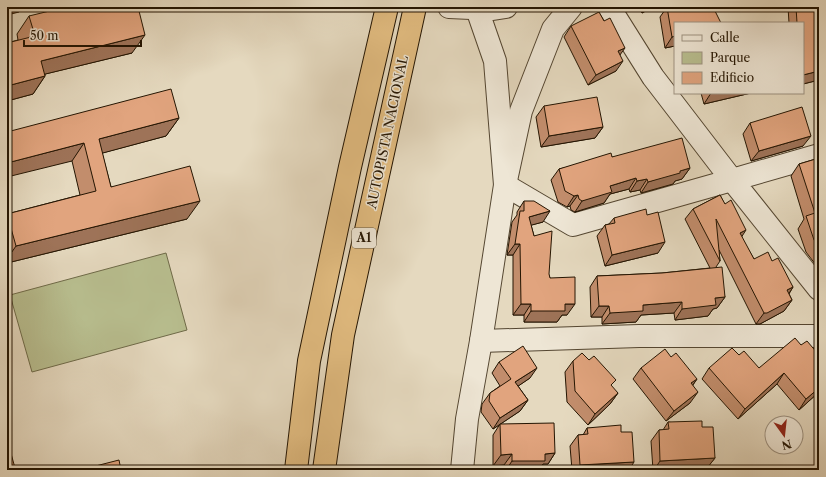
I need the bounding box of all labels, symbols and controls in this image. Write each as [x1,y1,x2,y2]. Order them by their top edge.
scale bar [24,22,141,48]
legend [674,22,804,94]
text: 50 m [30,28,59,43]
text: Calle [710,30,740,45]
text: Parque [710,50,751,65]
street label: AUTOPISTA NACIONAL [363,53,411,211]
text: Edificio [710,70,754,85]
road number: A1 [352,228,376,248]
north arrow [764,415,804,455]
text: N [780,437,793,453]

